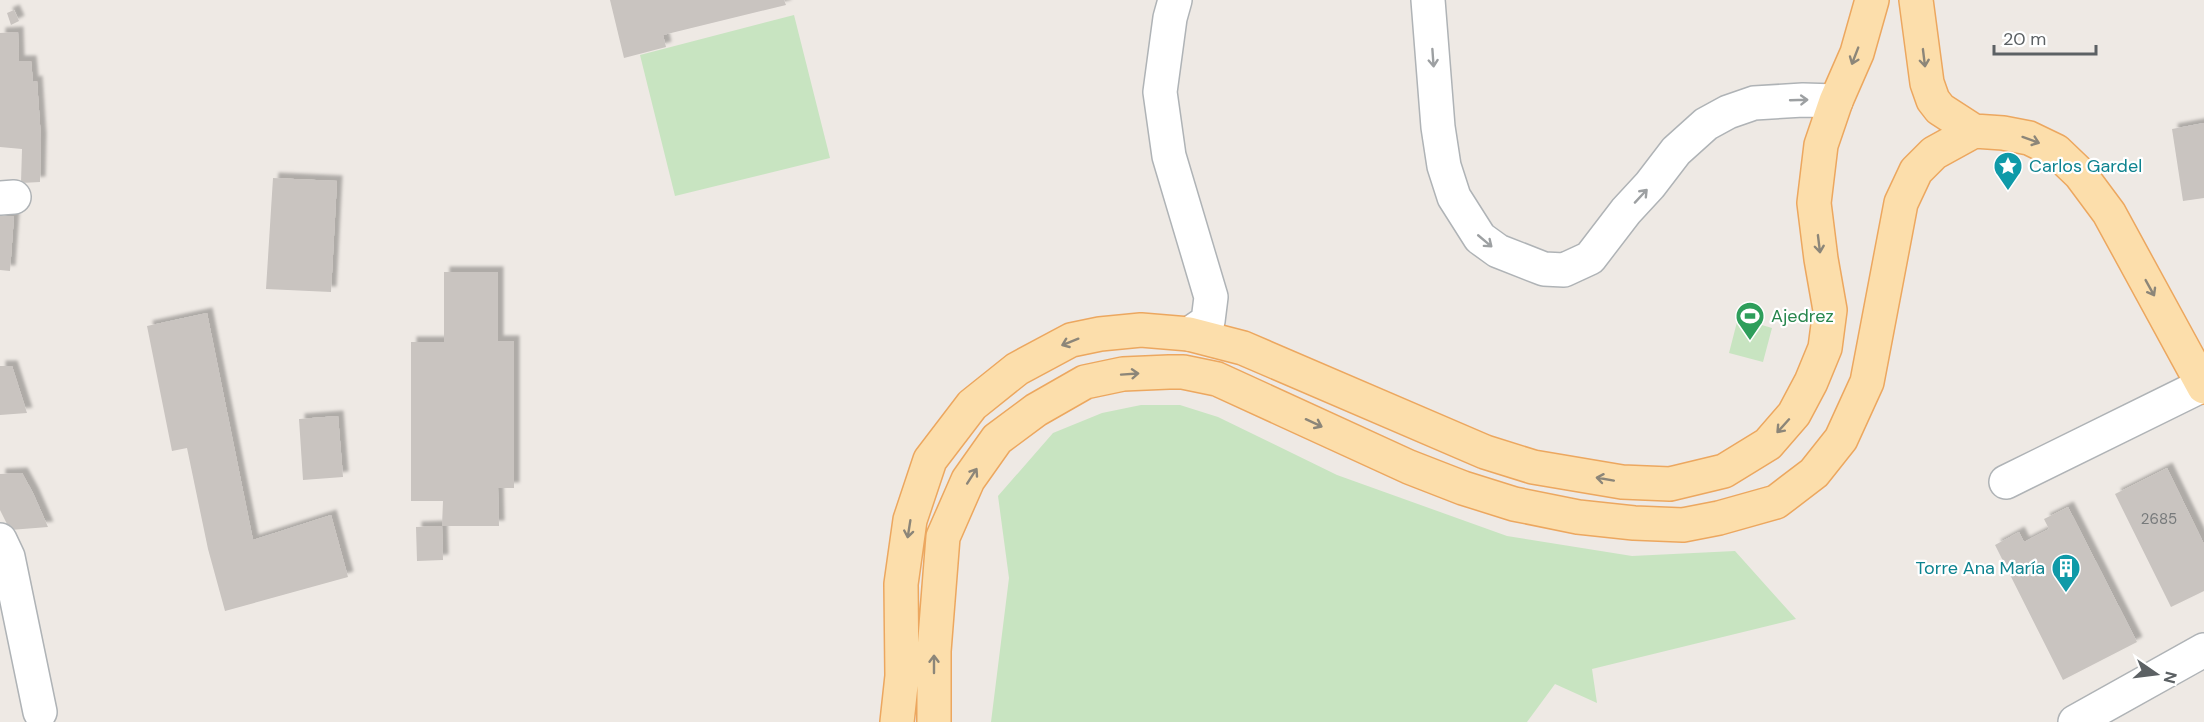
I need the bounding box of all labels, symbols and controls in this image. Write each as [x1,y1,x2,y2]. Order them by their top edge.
scale bar [1994,18,2096,56]
text: 20 m [2003,27,2046,51]
one-way arrow [1849,46,1860,65]
one-way arrow [1919,47,1930,67]
one-way arrow [1428,48,1439,68]
one-way arrow [1788,95,1808,106]
one-way arrow [2021,136,2040,147]
place icon: Carlos Gardel [1992,150,2024,192]
place label: Carlos Gardel [2029,154,2142,178]
one-way arrow [1634,188,1648,203]
one-way arrow [1814,233,1825,253]
one-way arrow [1477,234,1493,247]
one-way arrow [2144,279,2156,296]
sports icon: Ajedrez [1734,300,1766,342]
place label: Ajedrez [1771,304,1834,328]
one-way arrow [1061,337,1079,348]
one-way arrow [1119,368,1139,379]
one-way arrow [1305,418,1323,430]
one-way arrow [1776,418,1790,433]
one-way arrow [966,468,978,484]
one-way arrow [1596,473,1616,484]
house number: 2685 [2141,509,2177,529]
one-way arrow [903,518,914,538]
building icon: Torre Ana María [2050,552,2082,594]
place label: Torre Ana María [1916,556,2045,580]
north arrow [2126,644,2186,704]
one-way arrow [928,654,940,674]
text: N [2158,669,2182,686]

